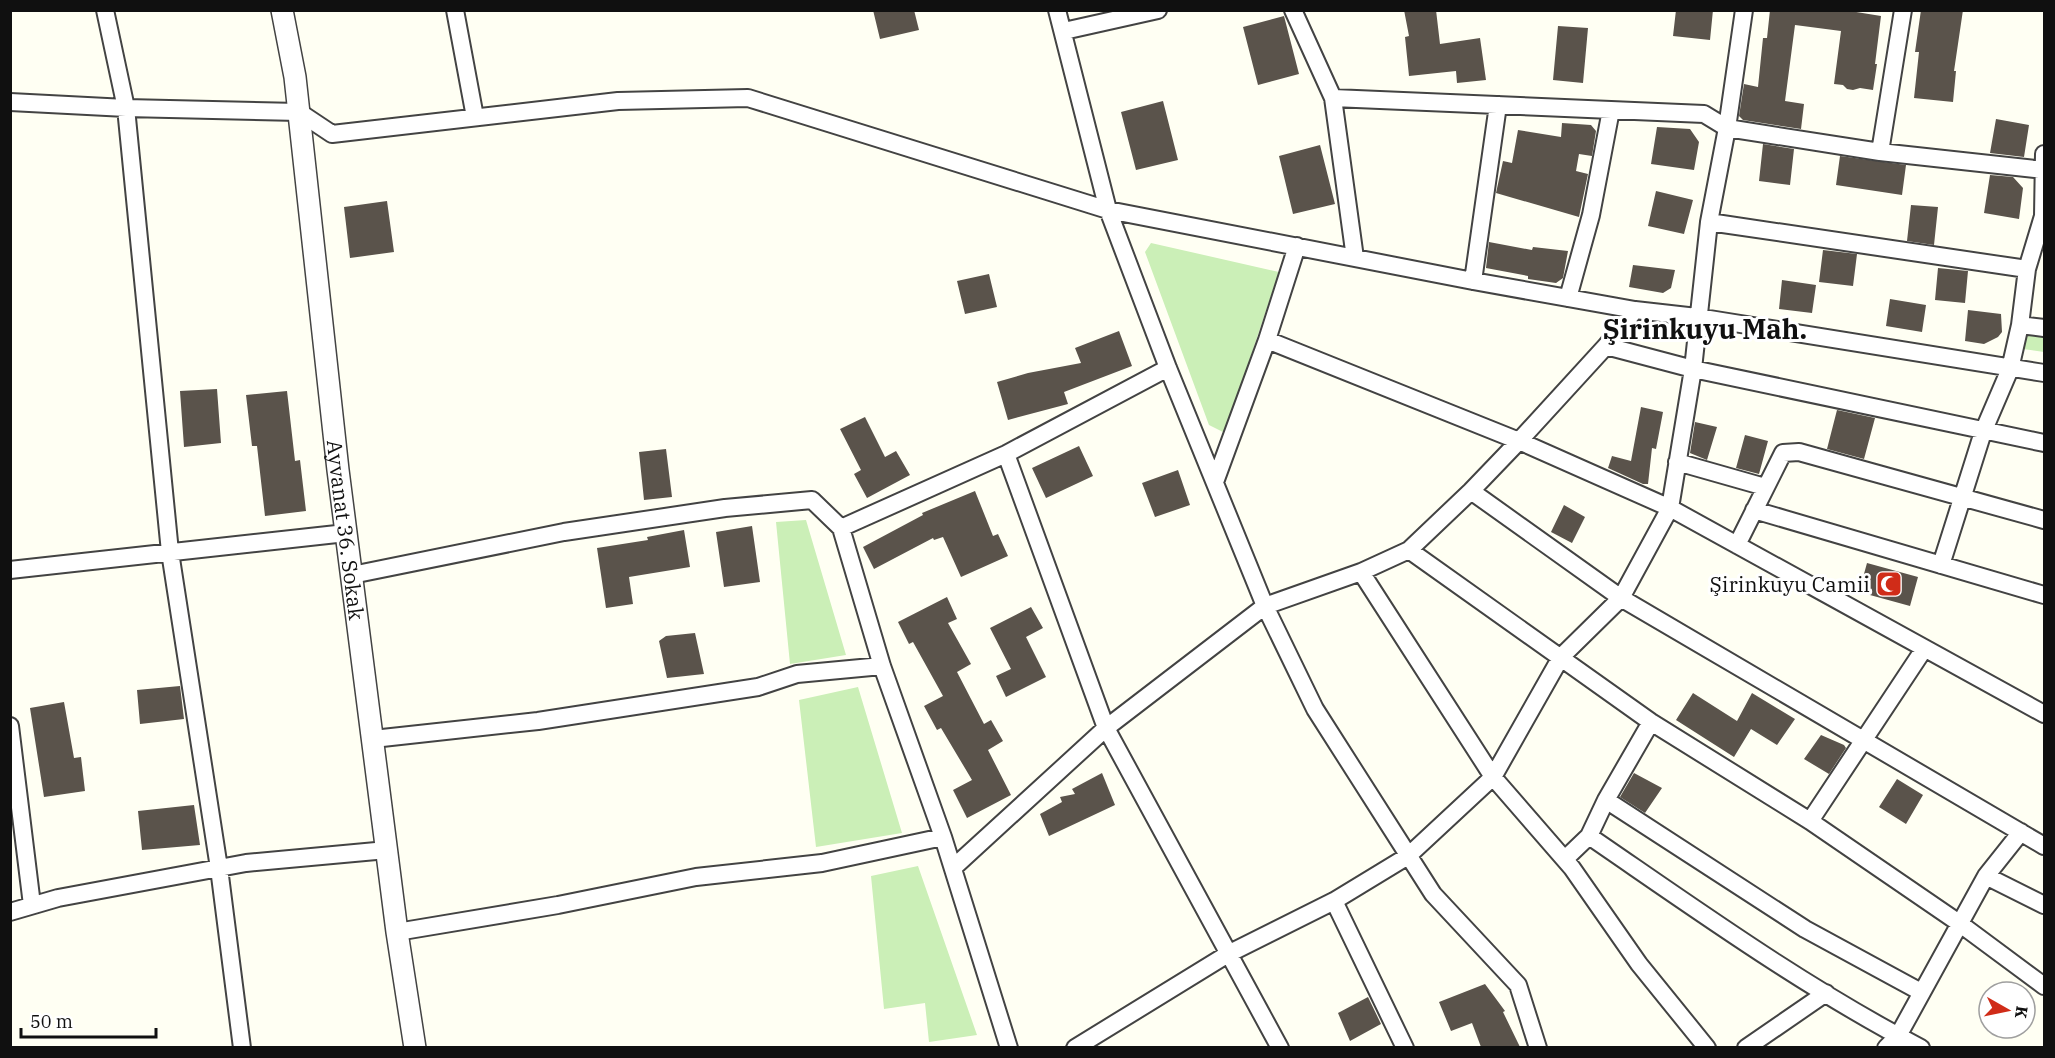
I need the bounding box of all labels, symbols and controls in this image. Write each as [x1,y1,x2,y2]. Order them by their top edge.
district label: Şirinkuyu Mah. [1603,311,1807,346]
street label: Ayvanat 36. Sokak [321,438,371,622]
mosque icon: Şirinkuyu Camii [1874,569,1904,599]
place label: Şirinkuyu Camii [1709,570,1870,598]
north arrow [1977,980,2037,1040]
scale bar [21,1001,156,1039]
text: K [2011,1005,2033,1021]
text: 50 m [30,1010,73,1033]

